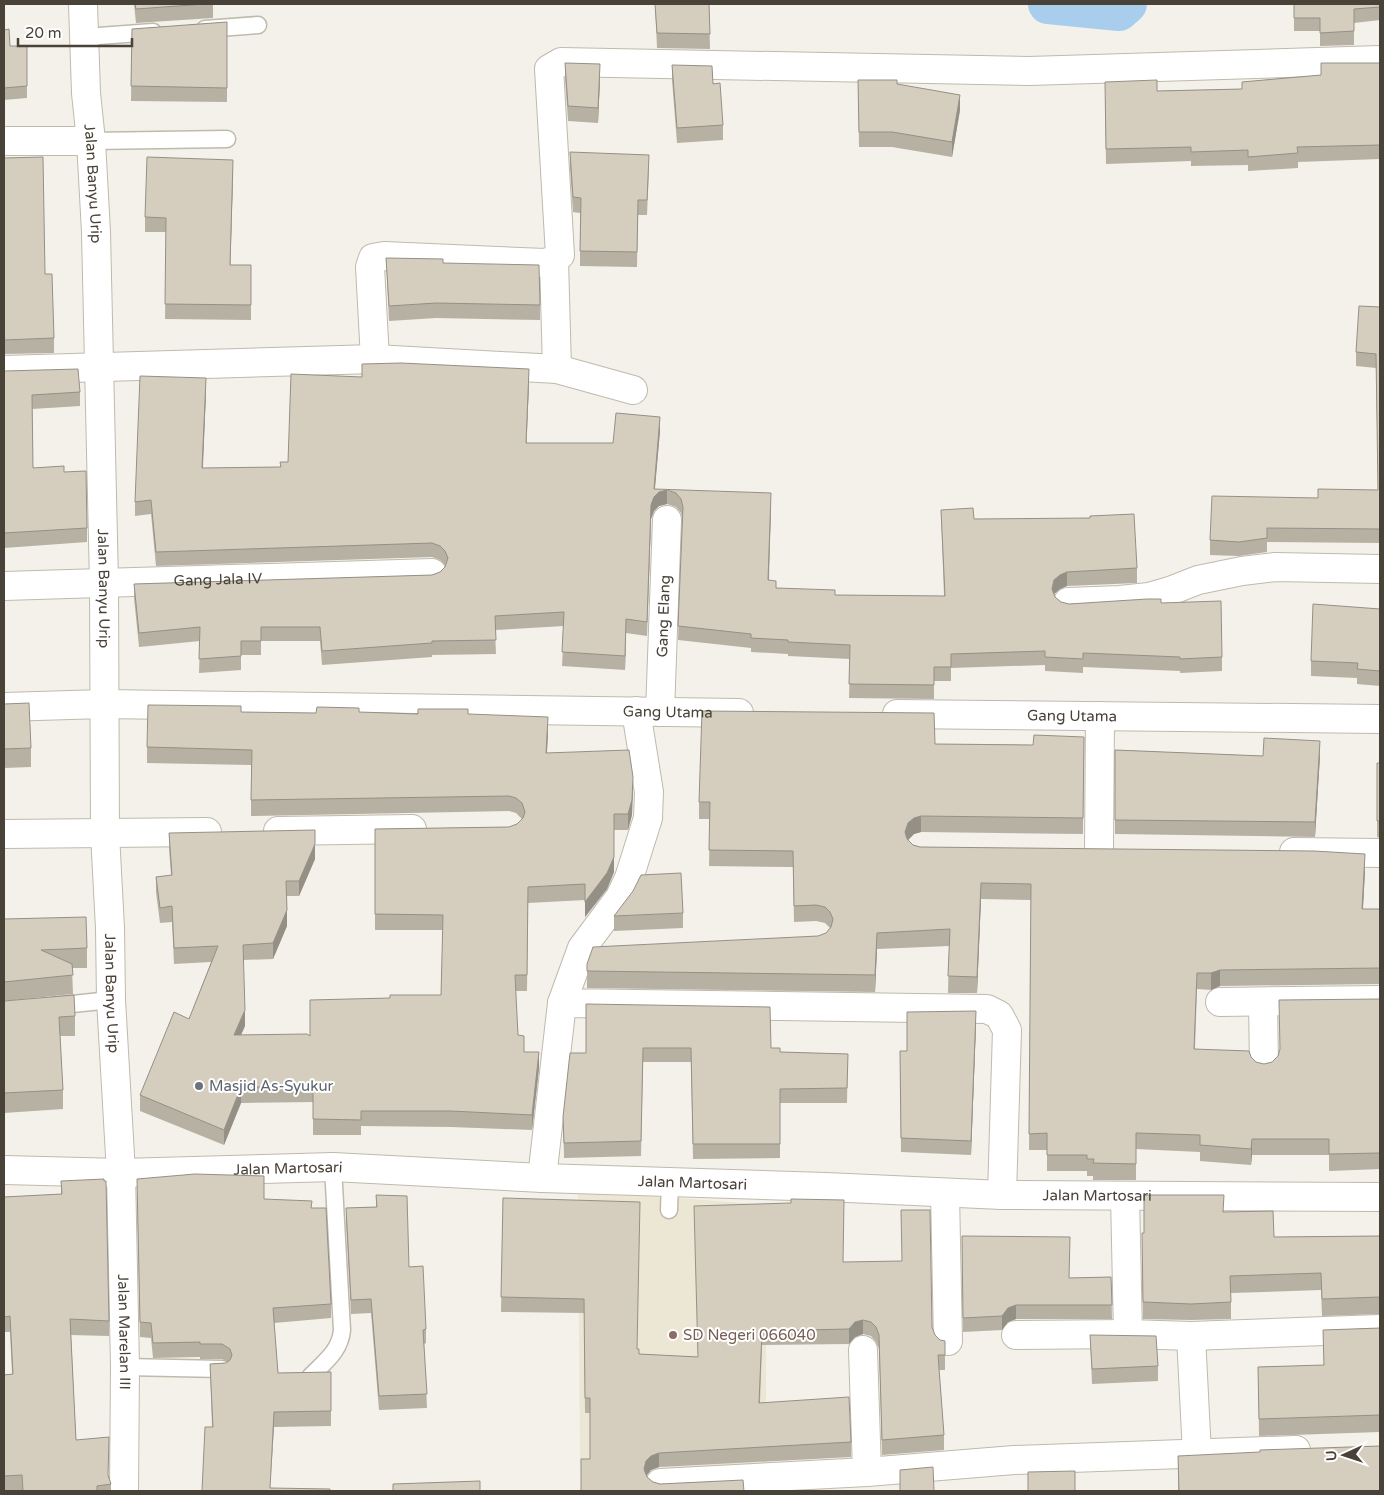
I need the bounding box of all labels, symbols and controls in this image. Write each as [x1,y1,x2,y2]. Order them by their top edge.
scale bar [18,15,131,47]
text: 20 m [25,24,62,42]
street label: Jalan Banyu Urip [80,123,105,244]
street label: Jalan Banyu Urip [94,528,113,648]
street label: Gang Jala IV [173,569,263,590]
street label: Gang Elang [653,574,674,658]
street label: Gang Utama [623,702,713,722]
street label: Gang Utama [1027,706,1117,725]
street label: Jalan Banyu Urip [101,933,123,1054]
place label: Masjid As-Syukur [209,1077,334,1095]
marker: Masjid As-Syukur [193,1080,205,1092]
street label: Jalan Martosari [233,1158,343,1179]
street label: Jalan Martosari [638,1172,747,1193]
street label: Jalan Martosari [1043,1186,1152,1205]
street label: Jalan Marelan III [114,1274,134,1390]
place label: SD Negeri 066040 [683,1326,816,1344]
marker: SD Negeri 066040 [667,1329,679,1341]
north arrow [1319,1430,1369,1480]
text: U [1323,1450,1340,1461]

